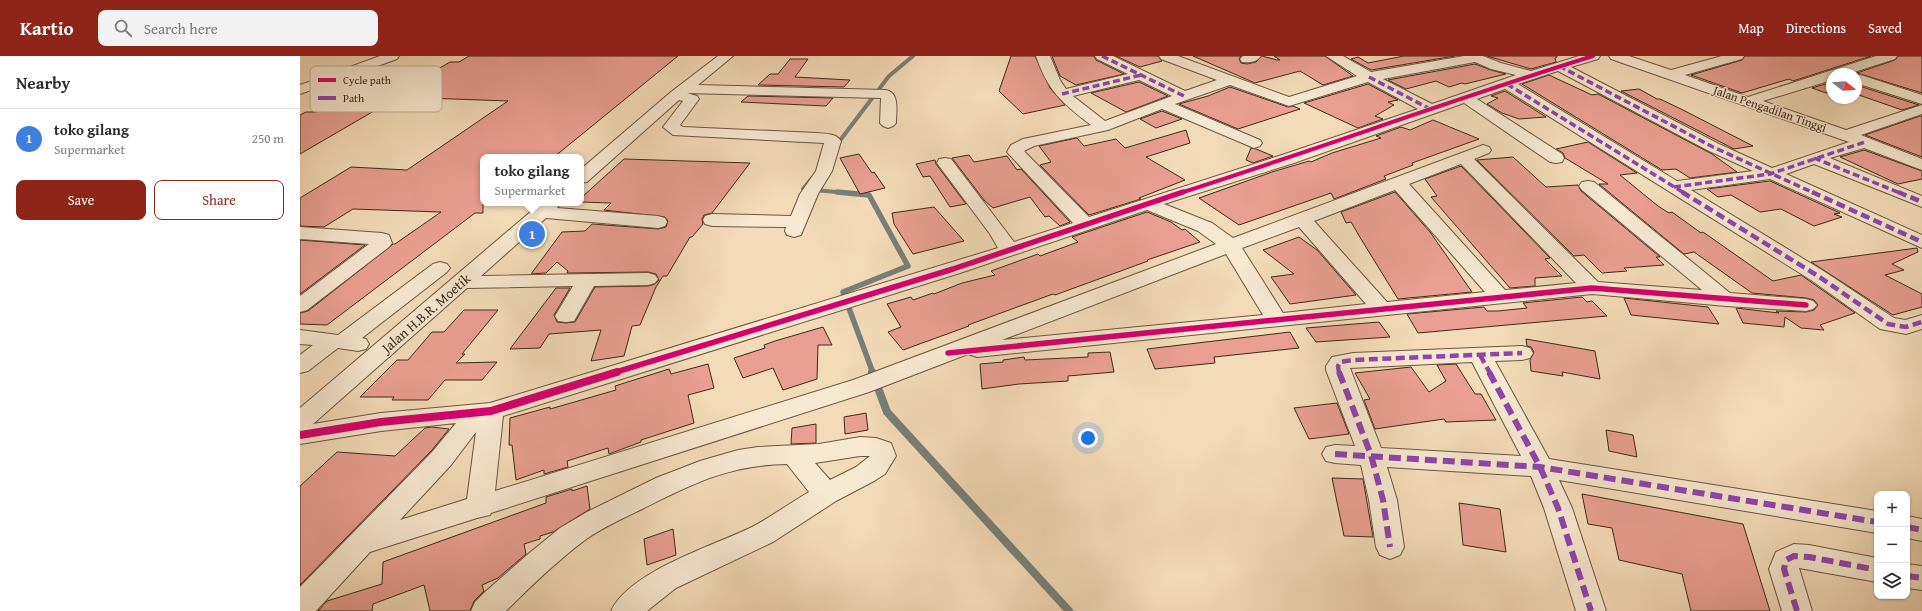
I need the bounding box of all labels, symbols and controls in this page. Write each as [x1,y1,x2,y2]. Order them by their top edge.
search box [98,10,378,46]
text: Kartio [20,14,74,42]
icon: search [112,17,134,39]
text: Search here [144,18,218,39]
text: Map [1738,18,1764,38]
text: Directions [1786,18,1846,38]
text: Saved [1868,18,1902,38]
legend [310,66,442,112]
north arrow [1826,68,1862,104]
text: Nearby [16,70,70,95]
text: Cycle path [343,72,392,88]
street label: Jalan Pengadilan Tinggi [1709,81,1830,136]
text: Path [343,90,365,106]
text: toko gilang [54,119,129,140]
text: 1 [26,129,32,148]
text: 250 m [252,129,284,148]
text: Supermarket [54,140,125,159]
popup [480,154,584,206]
text: toko gilang [495,160,569,181]
button: Save [16,180,146,220]
button: Share [154,180,284,220]
text: Supermarket [495,181,566,200]
pin: 1 [519,219,545,249]
street label: Jalan H.B.R. Moetik [376,268,476,359]
your location [1078,428,1098,448]
map controls [1874,491,1910,599]
button: + [1874,491,1910,527]
button: − [1874,527,1910,563]
button: layers [1874,563,1910,599]

